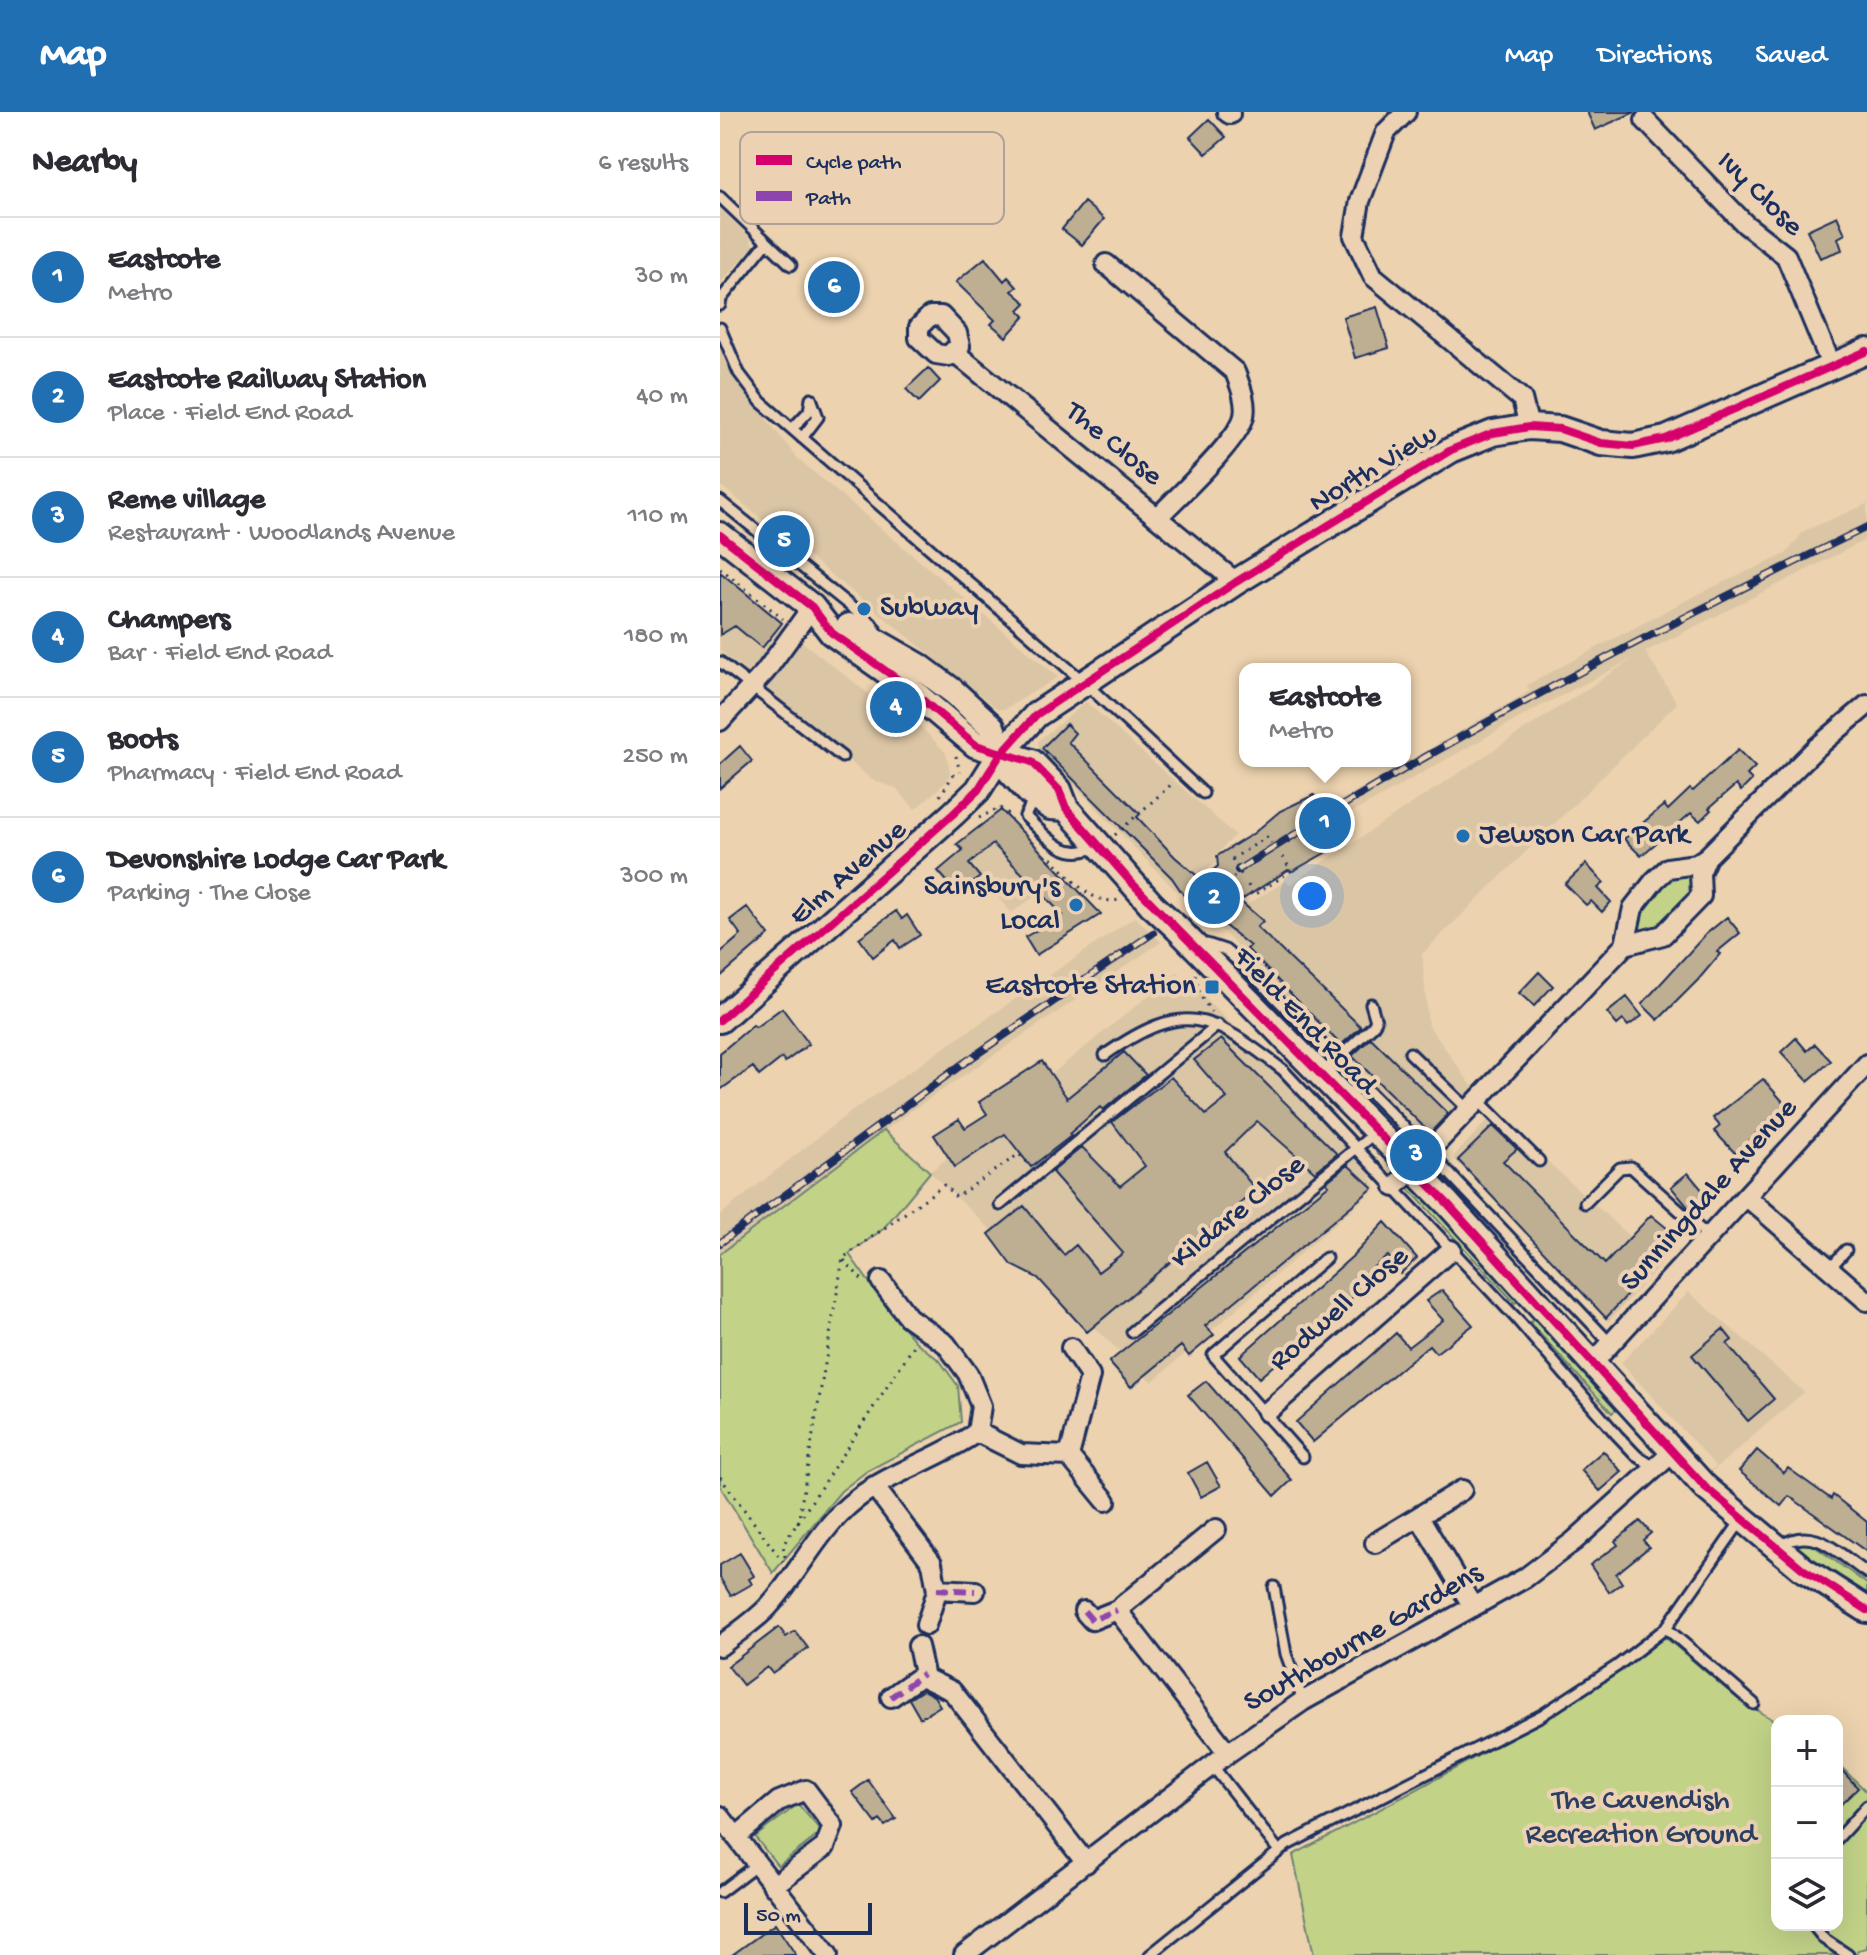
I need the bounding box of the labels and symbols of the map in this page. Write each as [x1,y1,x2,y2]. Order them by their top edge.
legend [740,132,1004,224]
street label: Ivy Close [1708,145,1810,245]
text: Cycle path [806,151,902,177]
text: Path [805,187,851,213]
pin: 6 [808,257,860,317]
street label: The Close [1056,394,1169,495]
street label: North View [1304,418,1444,522]
pin: 5 [758,511,810,571]
place label: Subway [880,592,979,627]
marker: Subway [855,600,873,618]
pin: 4 [870,677,922,737]
pin: 1 [1299,793,1351,853]
street label: Elm Avenue [783,813,915,934]
place label: Jewson Car Park [1479,819,1692,854]
marker: Jewson Car Park [1454,827,1472,845]
pin: 2 [1188,868,1240,928]
place label: Sainsbury's Local [924,871,1061,940]
your location [1292,876,1332,916]
marker: Sainsbury's Local [1067,896,1085,914]
street label: Field End Road [1224,940,1385,1105]
place label: Eastcote Station [985,970,1196,1005]
marker: Eastcote Station [1203,978,1221,996]
street label: Sunningdale Avenue [1614,1092,1806,1300]
pin: 3 [1390,1125,1442,1185]
street label: Kildare Close [1165,1148,1313,1278]
street label: Rodwell Close [1263,1240,1417,1380]
street label: Southbourne Gardens [1239,1556,1490,1722]
park label: The Cavendish Recreation Ground [1526,1785,1759,1854]
scale bar [744,1899,872,1935]

